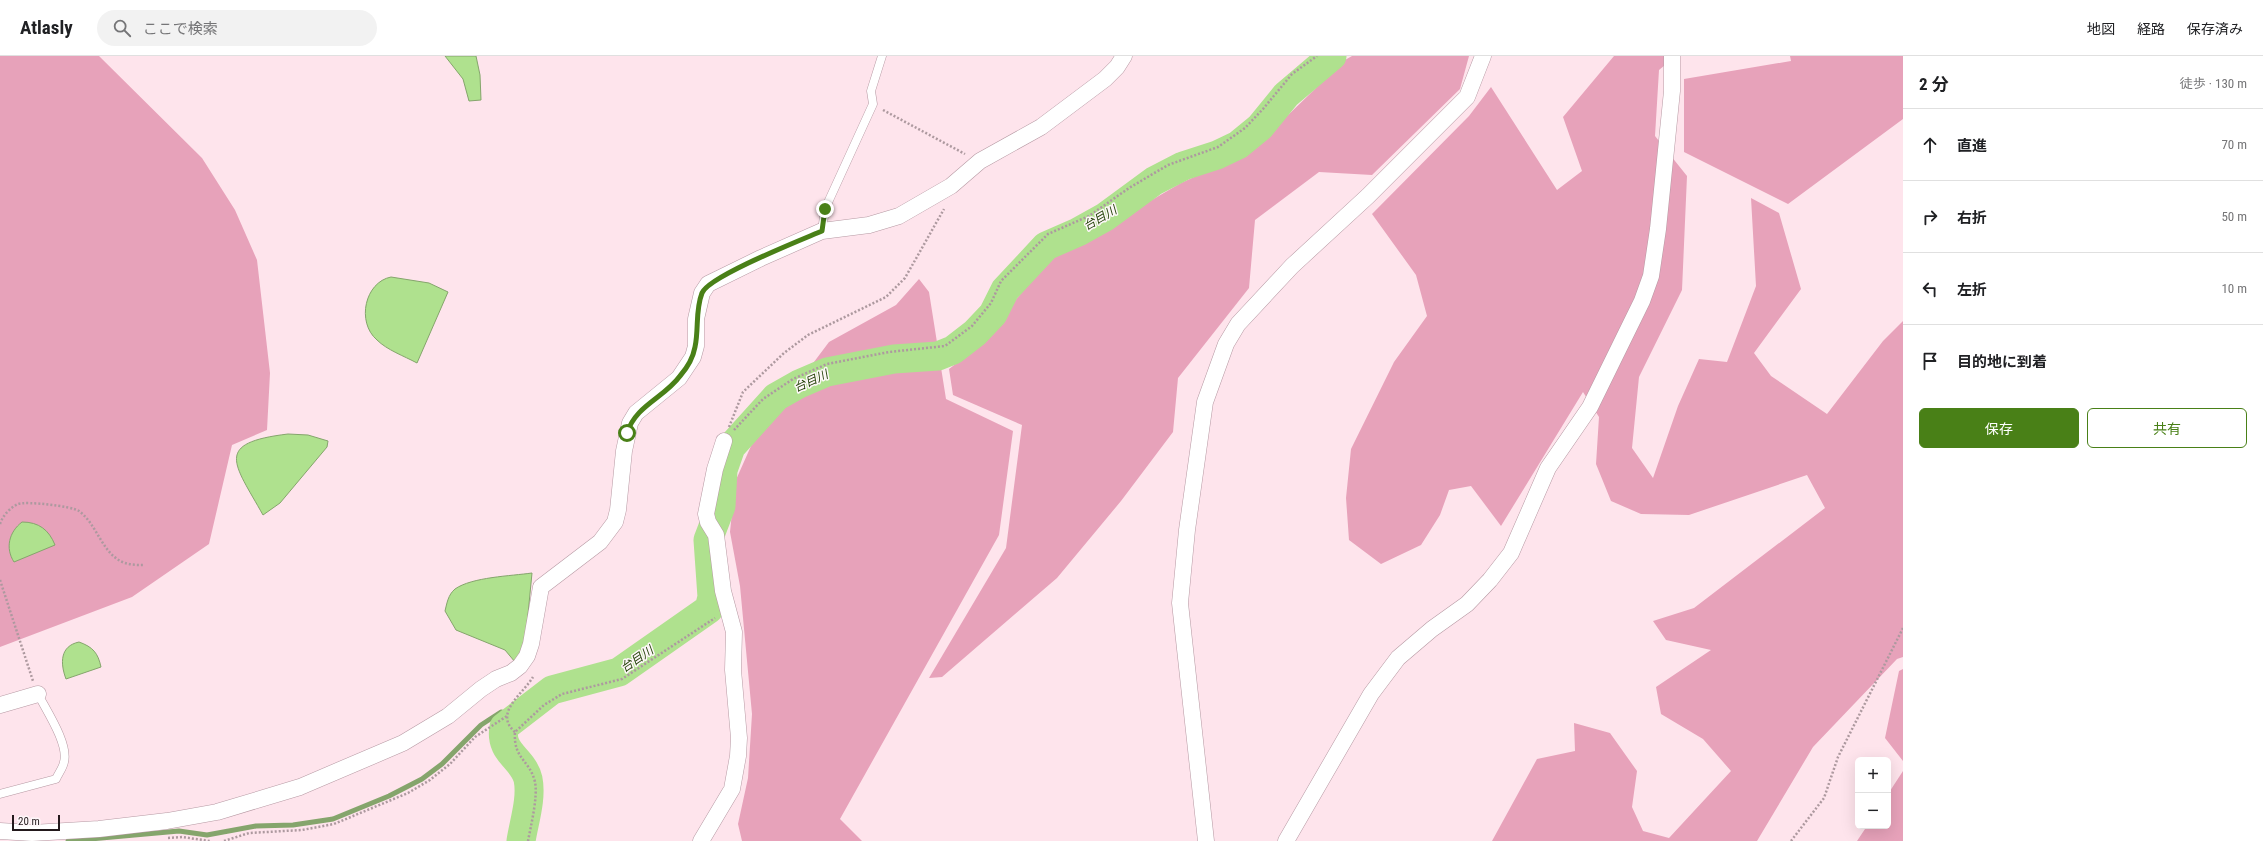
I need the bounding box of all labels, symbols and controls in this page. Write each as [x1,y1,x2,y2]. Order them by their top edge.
search box [97,10,377,46]
text: Atlasly [20,16,73,39]
icon: search [111,17,133,39]
text: ここで検索 [143,20,218,38]
text: 地図 [2087,21,2115,37]
text: 経路 [2137,21,2165,37]
text: 保存済み [2187,21,2243,37]
text: 2 分 [1919,74,1949,94]
text: 徒歩 · 130 m [2180,76,2247,91]
icon: ahead [1919,134,1941,156]
text: 直進 [1957,137,1987,155]
text: 70 m [2221,137,2247,152]
route end [816,200,834,218]
water label: 台目川 [1081,202,1121,233]
icon: right [1919,206,1941,228]
text: 右折 [1957,209,1987,227]
text: 50 m [2221,209,2247,224]
icon: left [1919,278,1941,300]
text: 左折 [1957,281,1987,299]
text: 10 m [2221,281,2247,296]
icon: arrive [1919,350,1941,372]
text: 目的地に到着 [1957,353,2047,371]
water label: 台目川 [792,366,832,395]
button: 保存 [1919,408,2079,448]
button: 共有 [2087,408,2247,448]
route start [618,424,636,442]
water label: 台目川 [618,642,657,675]
map controls [1855,757,1891,829]
button: + [1855,757,1891,793]
button: − [1855,793,1891,829]
scale bar [12,813,60,832]
text: 20 m [18,815,40,828]

